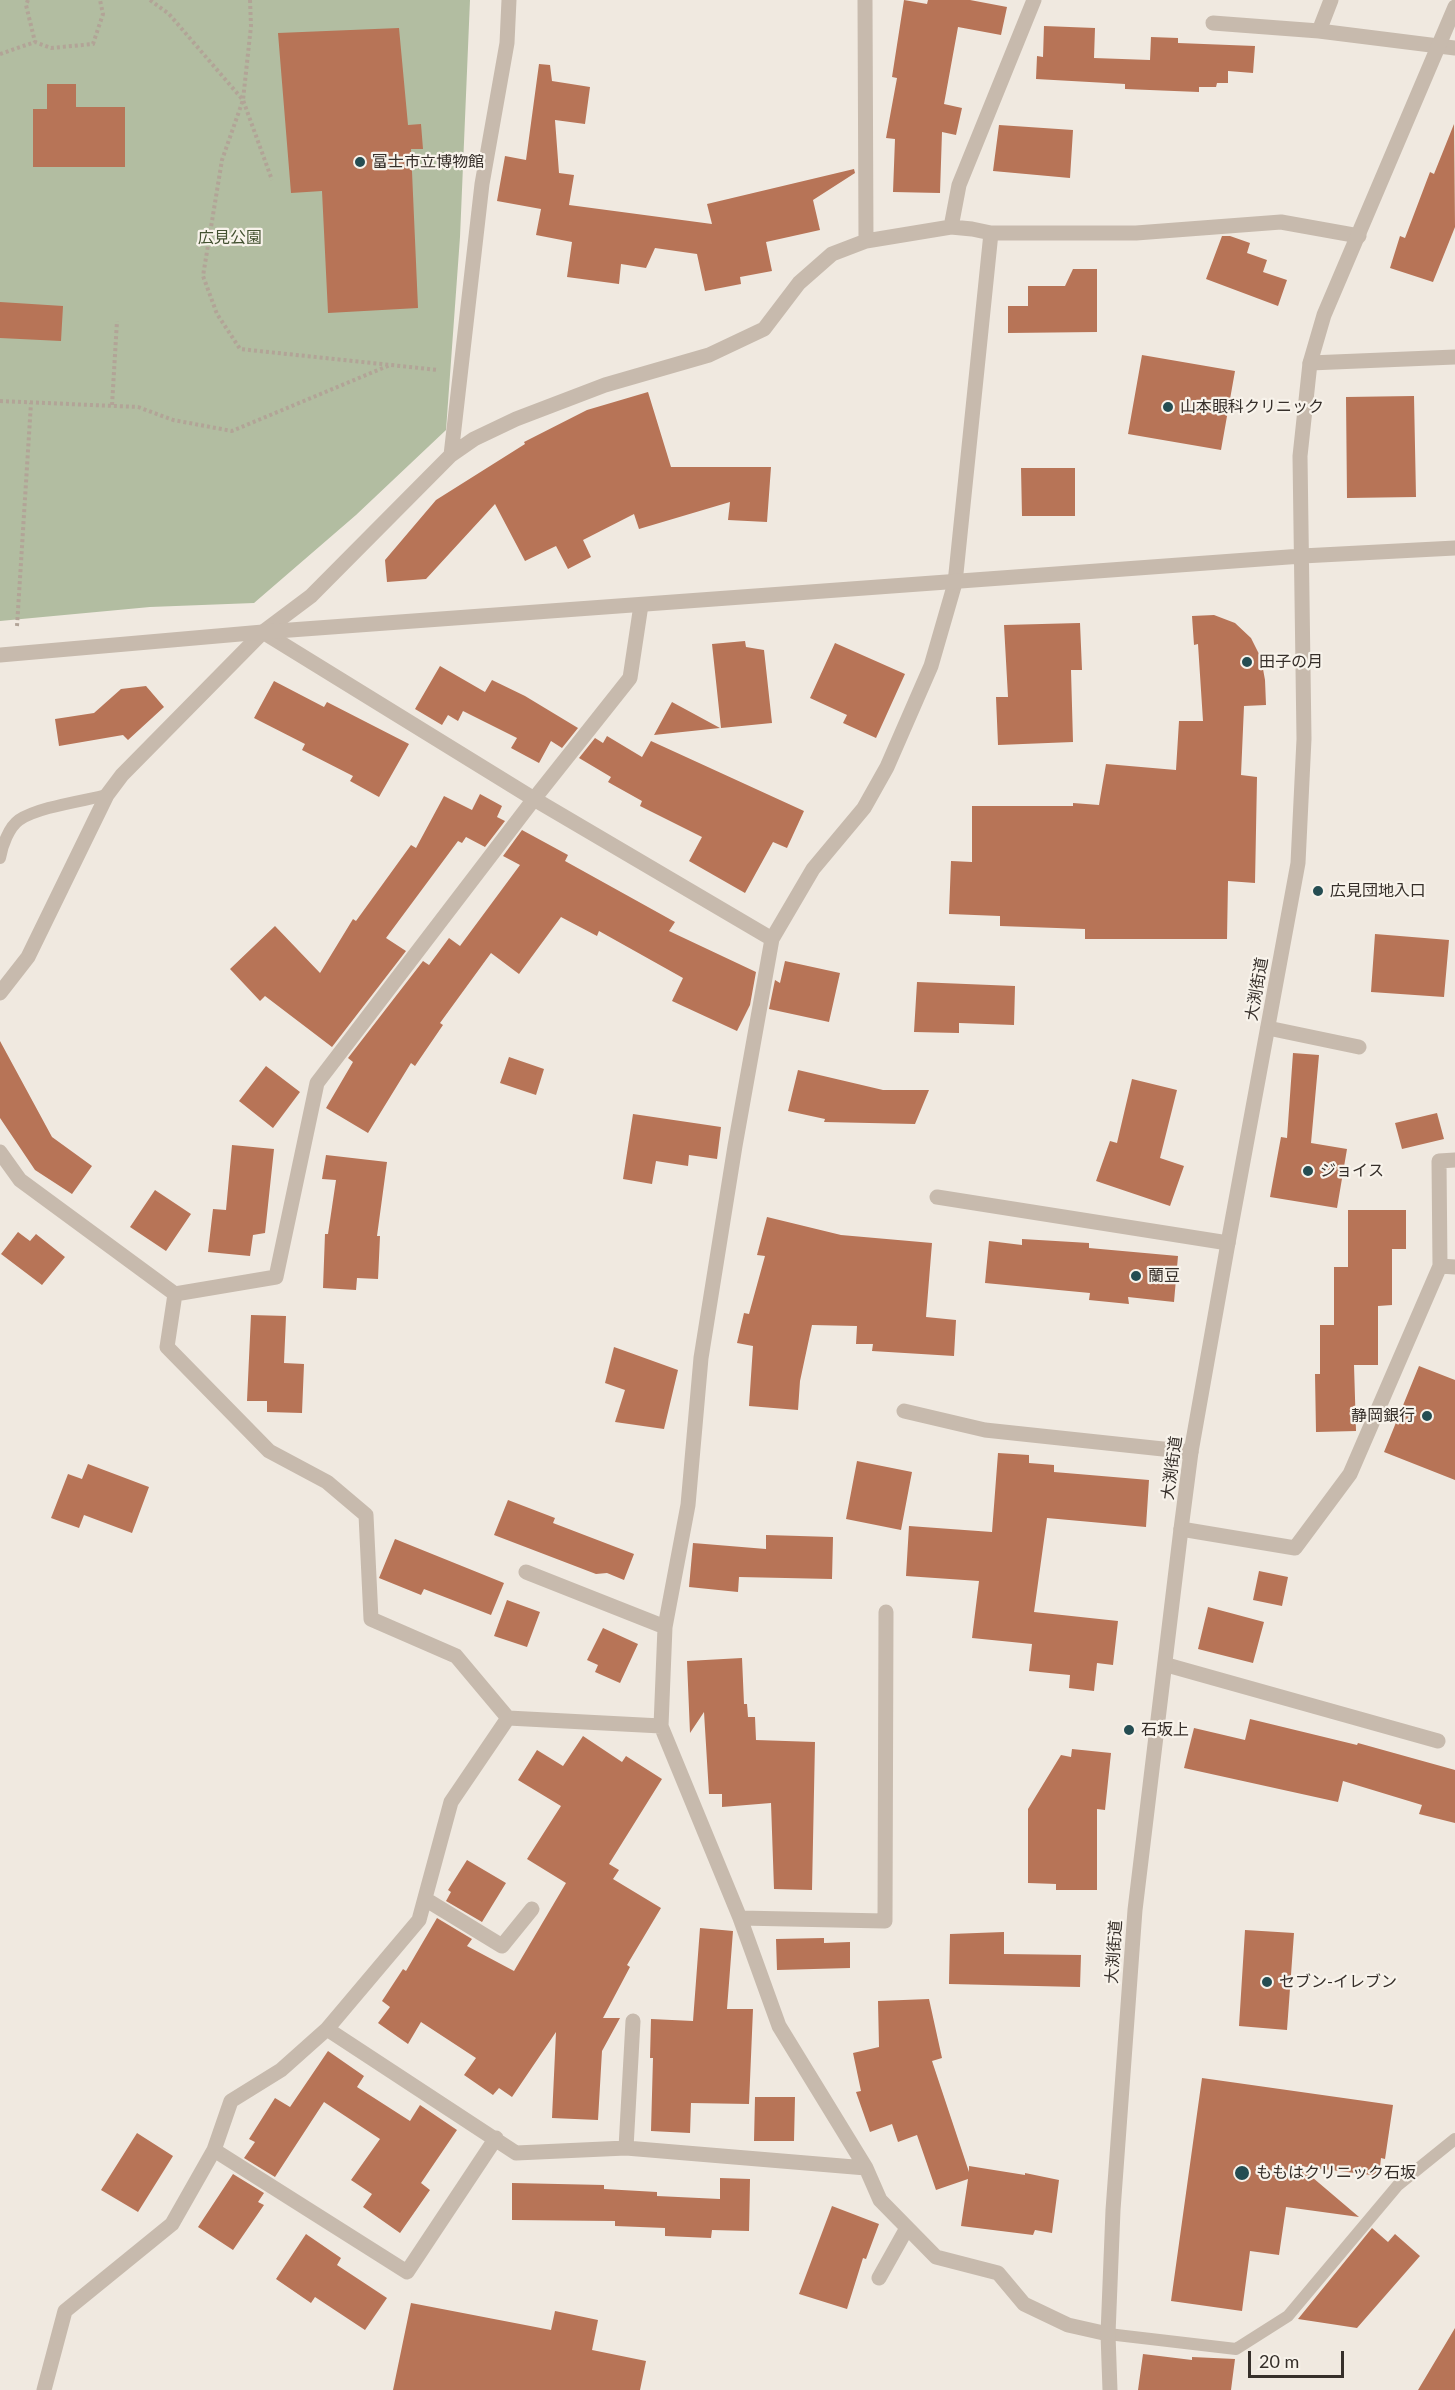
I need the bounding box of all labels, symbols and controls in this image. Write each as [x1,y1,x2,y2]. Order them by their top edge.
place label: 富士市立博物館 [372,152,484,172]
marker: 富士市立博物館 [353,155,367,169]
park label: 広見公園 [198,228,262,248]
place label: 山本眼科クリニック [1180,397,1324,417]
marker: 山本眼科クリニック [1161,400,1175,414]
place label: 田子の月 [1259,652,1323,672]
marker: 田子の月 [1240,655,1254,669]
place label: 広見団地入口 [1330,881,1426,901]
marker: 広見団地入口 [1311,884,1325,898]
street label: 大渕街道 [1242,956,1272,1022]
place label: ジョイス [1320,1161,1384,1181]
marker: ジョイス [1301,1164,1315,1178]
place label: 蘭豆 [1148,1266,1180,1286]
marker: 蘭豆 [1129,1269,1143,1283]
place label: 静岡銀行 [1351,1406,1415,1426]
marker: 静岡銀行 [1420,1409,1434,1423]
street label: 大渕街道 [1158,1435,1186,1501]
place label: 石坂上 [1141,1720,1189,1740]
marker: 石坂上 [1122,1723,1136,1737]
street label: 大渕街道 [1102,1919,1126,1985]
place label: セブン-イレブン [1279,1972,1397,1992]
marker: セブン-イレブン [1260,1975,1274,1989]
place label: ももはクリニック石坂 [1256,2163,1416,2183]
marker: ももはクリニック石坂 [1233,2164,1251,2182]
scale bar [1251,2339,1347,2377]
text: 20 m [1259,2350,1299,2372]

